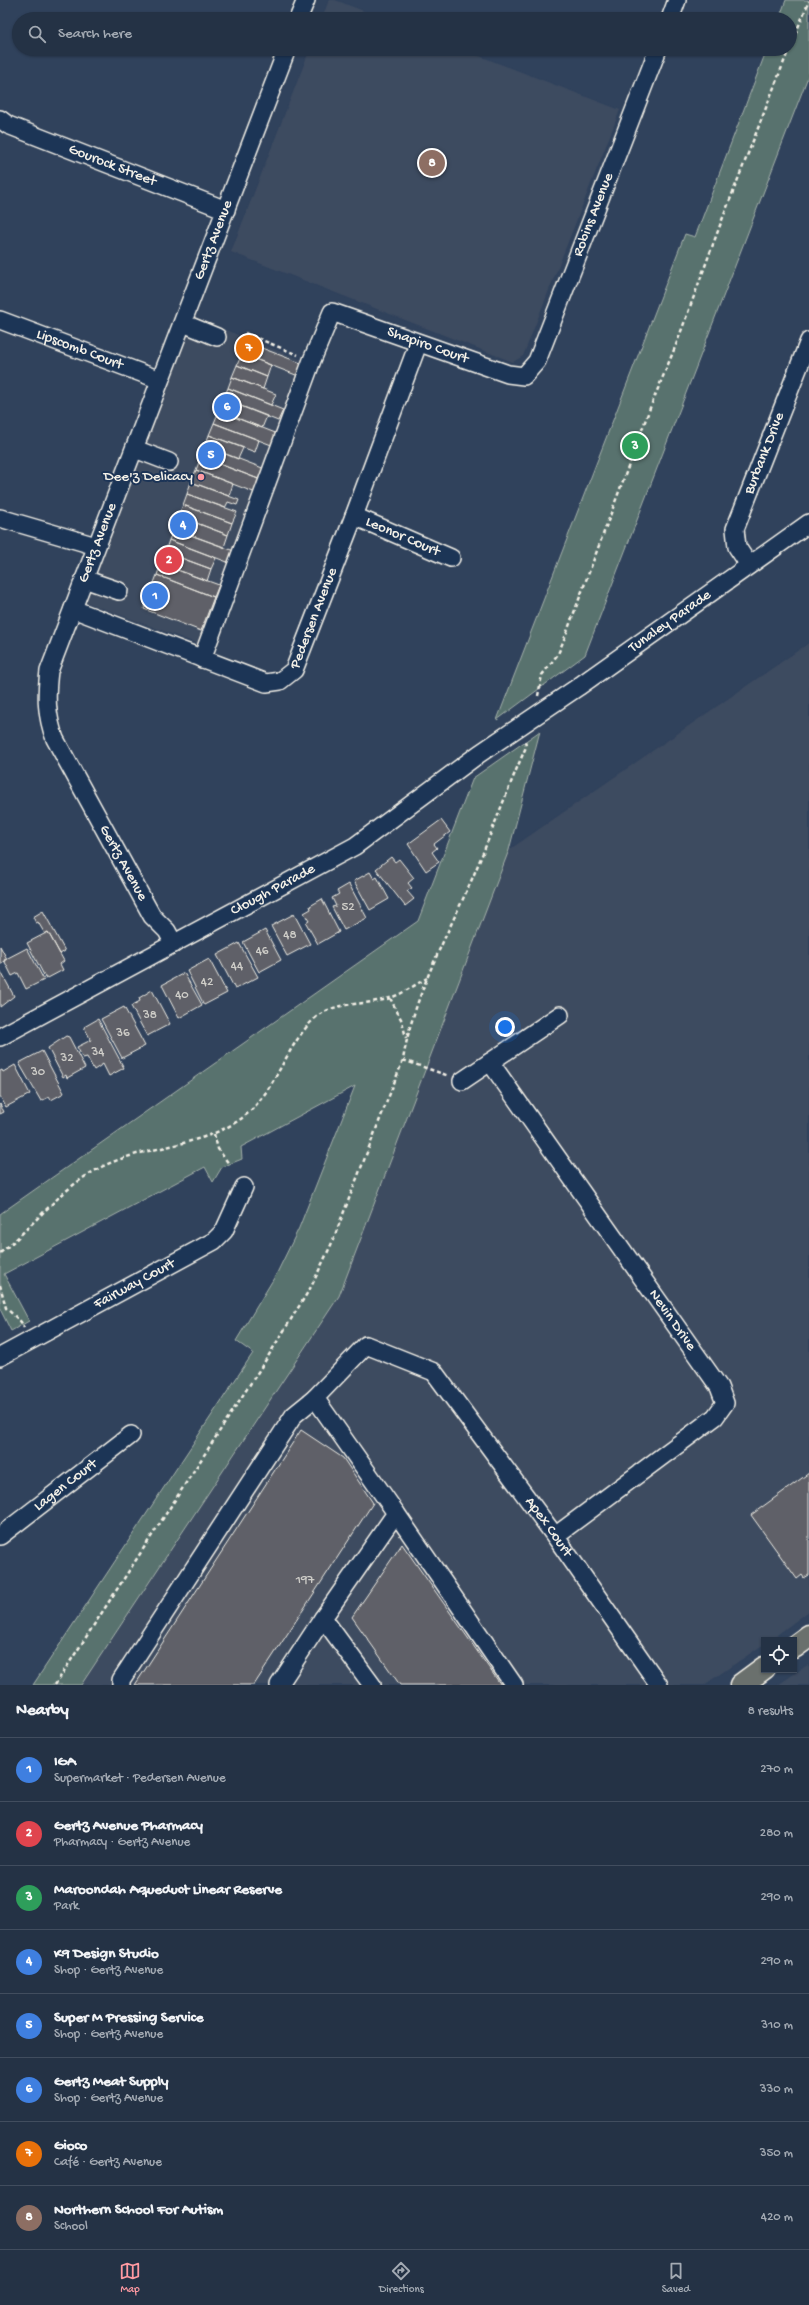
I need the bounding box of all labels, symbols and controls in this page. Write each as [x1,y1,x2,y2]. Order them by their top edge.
search box [12,12,797,56]
icon: search [26,23,48,45]
text: Search here [58,25,132,43]
street label: Gourock Street [66,140,161,192]
pin: 8 [419,148,445,178]
street label: Robins Avenue [569,170,618,259]
street label: Gertz Avenue [190,198,237,283]
street label: Shapiro Court [385,323,473,369]
street label: Lipscomb Court [34,325,127,375]
pin: 7 [236,333,262,363]
pin: 6 [214,392,240,422]
street label: Burbank Drive [740,410,789,498]
pin: 3 [622,431,648,461]
pin: 5 [198,440,224,470]
place label: Dee'z Delicacy [103,468,194,486]
marker: Dee'z Delicacy [196,472,206,482]
street label: Gertz Avenue [75,500,122,585]
pin: 4 [170,510,196,540]
street label: Leonor Court [363,513,444,562]
pin: 2 [156,545,182,575]
street label: Pedersen Avenue [286,565,342,672]
pin: 1 [142,581,168,611]
street label: Tunaley Parade [624,586,715,658]
street label: Gertz Avenue [95,822,151,904]
street label: Clough Parade [228,860,319,920]
house number: 52 [341,900,355,915]
house number: 48 [283,928,297,943]
house number: 46 [256,944,269,959]
house number: 44 [231,959,243,974]
house number: 42 [201,975,214,990]
house number: 40 [175,988,189,1003]
house number: 38 [142,1008,157,1023]
your location [495,1017,515,1037]
house number: 36 [115,1026,130,1041]
house number: 34 [91,1045,104,1060]
house number: 32 [59,1051,74,1066]
house number: 30 [30,1065,46,1080]
street label: Fairway Court [90,1254,180,1314]
street label: Nevin Drive [644,1286,700,1355]
street label: Lagen Court [30,1454,103,1515]
street label: Apex Court [520,1494,577,1562]
house number: 197 [295,1573,315,1588]
map controls [761,1637,797,1673]
button: locate [761,1637,797,1673]
text: Nearby [16,1701,69,1721]
text: 8 results [748,1704,793,1719]
text: IGA [54,1753,76,1771]
text: 1 [26,1762,32,1777]
text: 270 m [760,1762,793,1777]
text: Supermarket · Pedersen Avenue [54,1771,226,1786]
text: Gertz Avenue Pharmacy [54,1817,203,1835]
text: 2 [26,1826,32,1841]
text: 280 m [760,1826,793,1841]
text: Pharmacy · Gertz Avenue [54,1835,190,1850]
text: Maroondah Aqueduct Linear Reserve [54,1881,282,1899]
text: 3 [26,1890,32,1905]
text: 290 m [760,1890,793,1905]
text: Park [54,1899,79,1914]
text: K9 Design Studio [54,1945,159,1963]
text: 4 [26,1954,32,1969]
text: 290 m [760,1954,793,1969]
text: Shop · Gertz Avenue [54,1963,163,1978]
text: Super M Pressing Service [54,2009,204,2027]
text: 5 [26,2018,32,2033]
text: 310 m [761,2018,793,2033]
text: Shop · Gertz Avenue [54,2027,163,2042]
text: Gertz Meat Supply [54,2073,168,2091]
text: 6 [26,2082,32,2097]
text: 330 m [760,2082,793,2097]
text: Shop · Gertz Avenue [54,2091,163,2106]
text: Gioco [54,2137,87,2155]
text: 7 [26,2146,32,2161]
text: 350 m [760,2146,793,2161]
text: Café · Gertz Avenue [54,2155,162,2170]
text: Northern School For Autism [54,2201,223,2219]
text: 8 [25,2210,33,2225]
text: 420 m [761,2210,793,2225]
text: School [54,2219,88,2234]
tab: Map [119,2260,141,2296]
tab: Directions [379,2260,424,2296]
tab: Saved [662,2260,690,2296]

